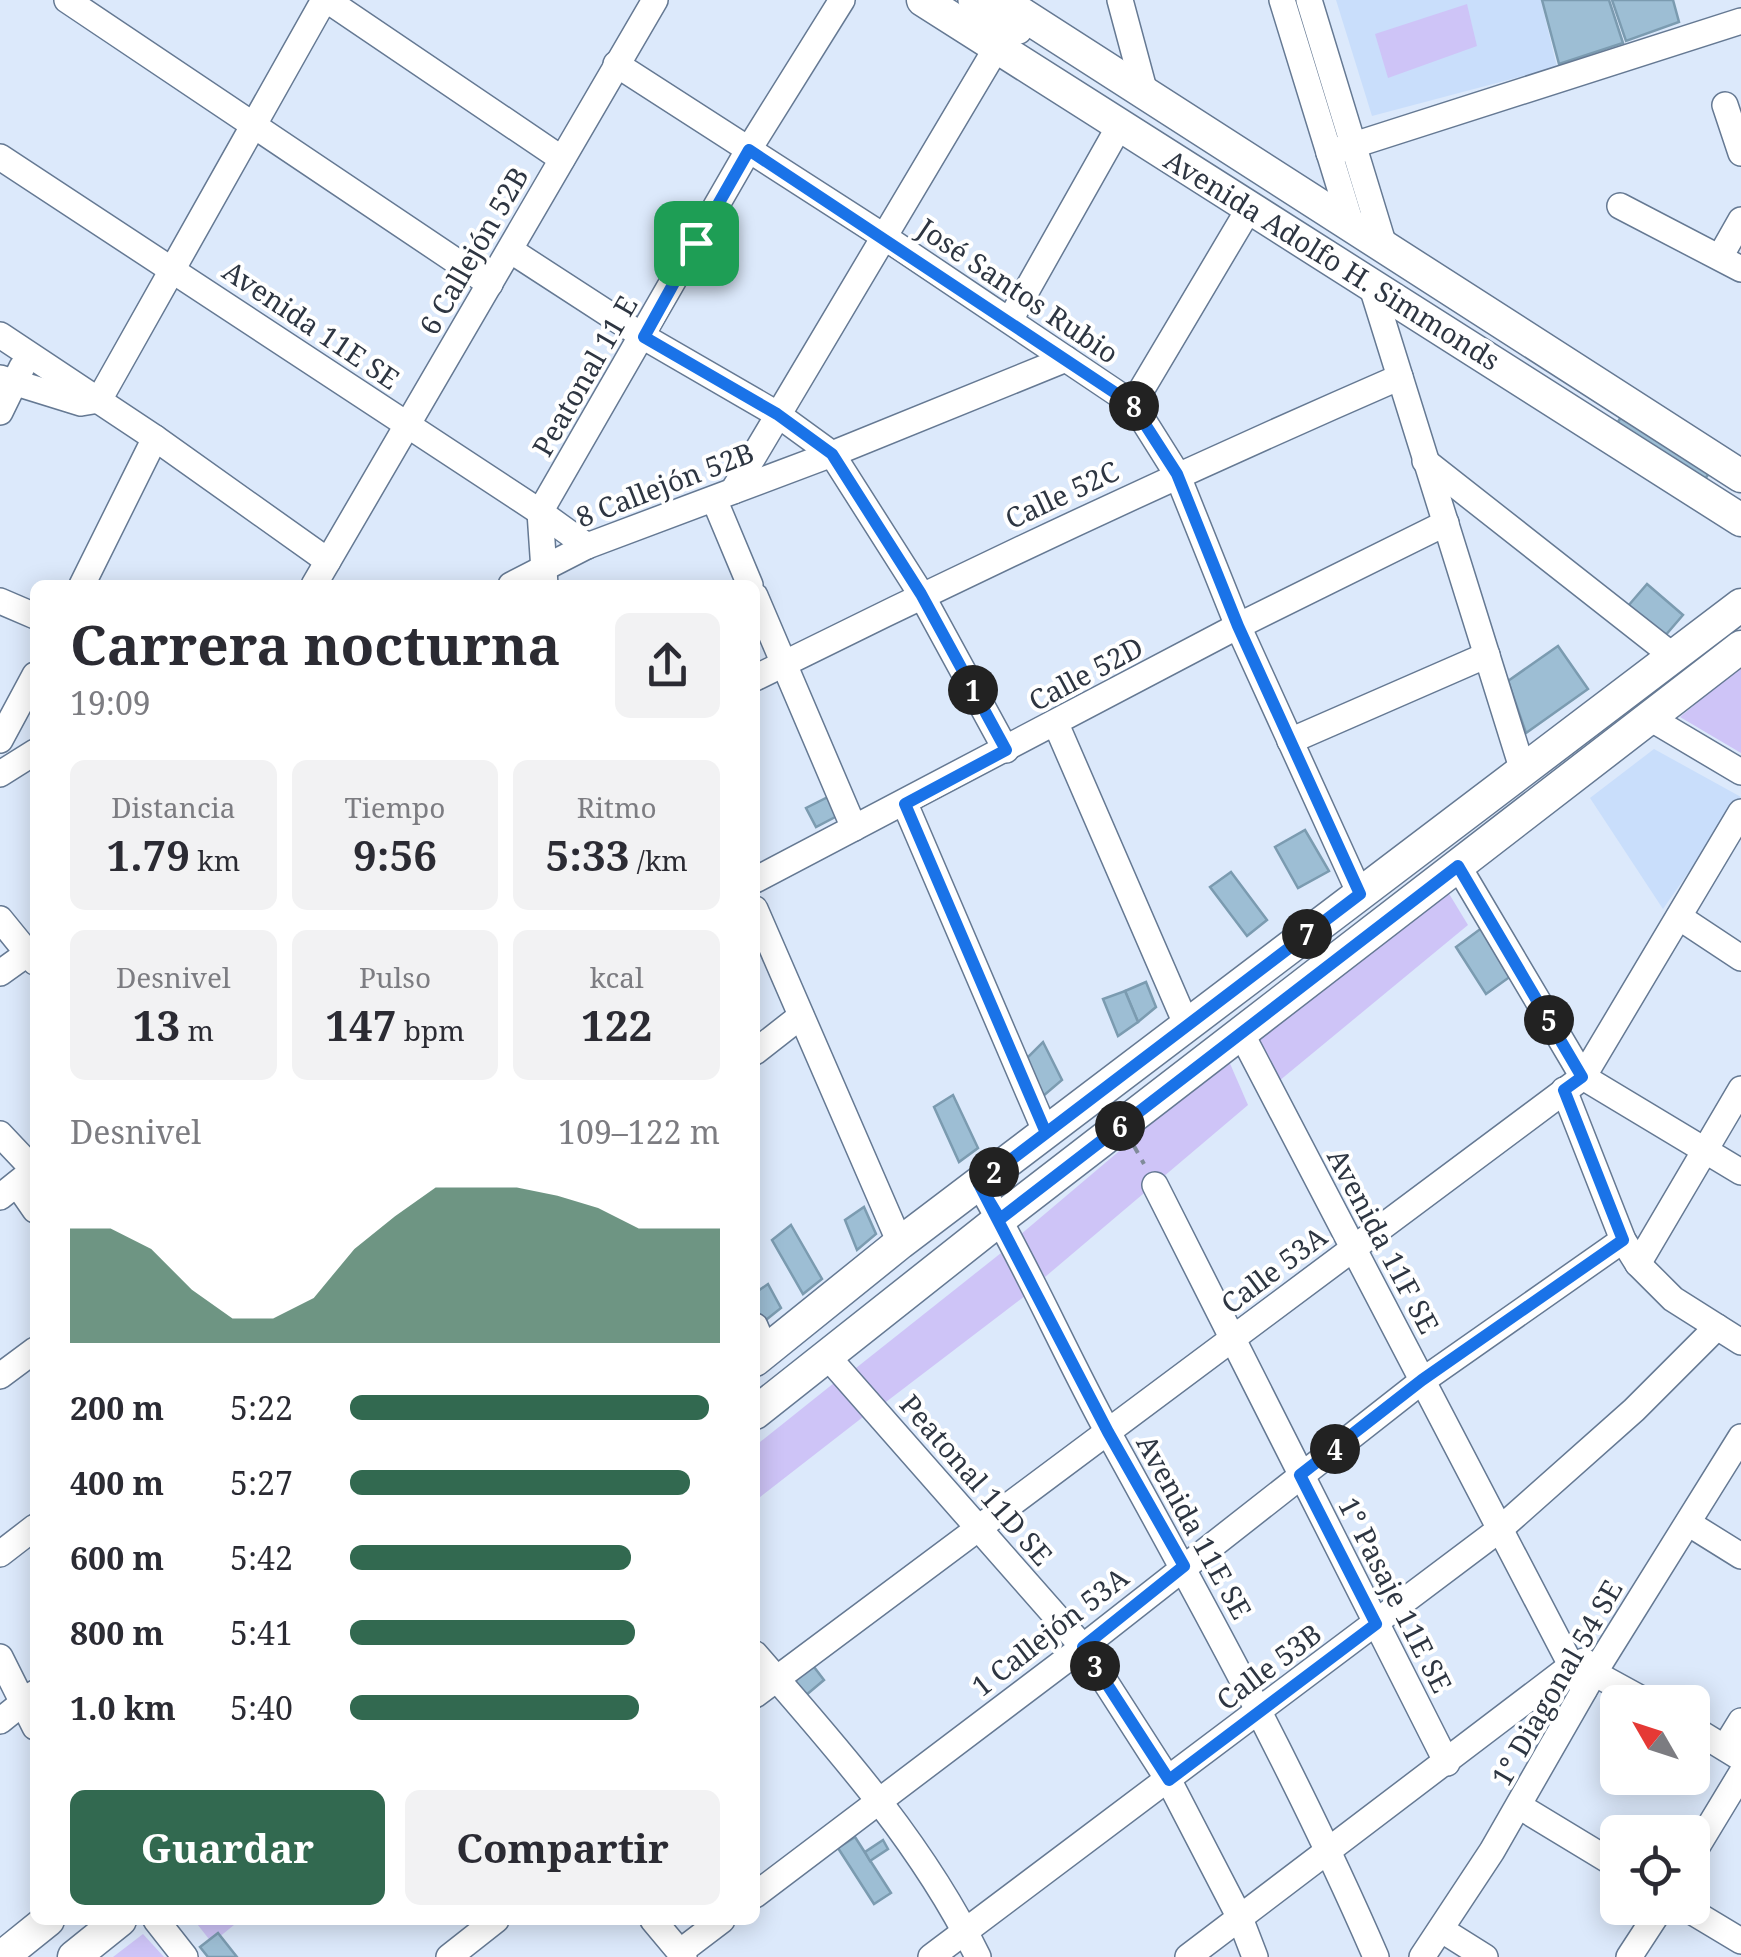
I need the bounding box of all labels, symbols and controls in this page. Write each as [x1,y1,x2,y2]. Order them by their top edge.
street label: Avenida Adolfo H. Simmonds [1157,140,1508,378]
street label: 6 Callejón 52B [410,160,537,341]
pin [654,201,739,286]
street label: José Santos Rubio [910,208,1126,371]
icon: arrive [669,216,724,271]
street label: Avenida 11E SE [216,251,407,397]
street label: Peatonal 11 E [523,288,645,463]
pin: 8 [1109,381,1159,431]
text: 8 [1126,387,1142,425]
street label: 8 Callejón 52B [570,433,759,535]
street label: Calle 52C [999,451,1124,537]
text: Carrera nocturna [70,606,561,681]
button: share [615,613,720,718]
street label: Calle 52D [1022,627,1149,719]
pin: 1 [948,665,998,715]
text: 1 [965,671,981,709]
text: 19:09 [70,681,151,724]
text: Distancia [111,788,235,826]
text: Tiempo [345,788,445,826]
text: Ritmo [577,788,657,826]
text: 1.79 [106,826,190,883]
text: 9:56 [353,826,437,883]
text: 5:33 [546,826,630,883]
text: km [190,841,240,879]
text: /km [630,841,688,879]
pin: 7 [1282,909,1332,959]
text: 7 [1299,915,1315,953]
text: Desnivel [116,958,231,996]
text: Pulso [359,958,431,996]
text: kcal [590,958,644,996]
pin: 5 [1524,995,1574,1045]
text: 13 [133,996,180,1053]
text: 147 [325,996,397,1053]
text: 122 [581,996,652,1053]
text: 5 [1541,1001,1557,1039]
text: m [180,1011,214,1049]
text: bpm [397,1011,465,1049]
pin: 6 [1095,1101,1145,1151]
text: 6 [1112,1107,1128,1145]
text: Desnivel [70,1110,201,1153]
text: 109–122 m [558,1110,720,1153]
street label: Avenida 11F SE [1319,1141,1449,1340]
pin: 2 [969,1147,1019,1197]
text: 2 [986,1153,1002,1191]
street label: Calle 53A [1213,1217,1334,1322]
text: 200 m [70,1386,164,1429]
text: 5:22 [230,1386,293,1429]
street label: Peatonal 11D SE [892,1386,1062,1573]
pin: 4 [1310,1424,1360,1474]
street label: Avenida 11E SE [1129,1428,1261,1625]
text: 4 [1327,1430,1343,1468]
text: 400 m [70,1461,164,1504]
text: 5:27 [230,1461,293,1504]
street label: 1° Pasaje 11E SE [1330,1490,1462,1699]
text: 600 m [70,1536,164,1579]
text: 5:42 [230,1536,293,1579]
street label: 1 Callejón 53A [965,1561,1135,1703]
street label: 1° Diagonal 54 SE [1482,1573,1630,1792]
text: 800 m [70,1611,164,1654]
text: 5:41 [230,1611,293,1654]
street label: Calle 53B [1208,1614,1329,1718]
pin: 3 [1070,1641,1120,1691]
north arrow [1600,1685,1710,1795]
map controls [1600,1685,1710,1925]
text: 1.0 km [70,1686,176,1729]
text: 5:40 [230,1686,293,1729]
button: Guardar [70,1790,385,1905]
button: Compartir [405,1790,720,1905]
button: locate [1600,1815,1710,1925]

